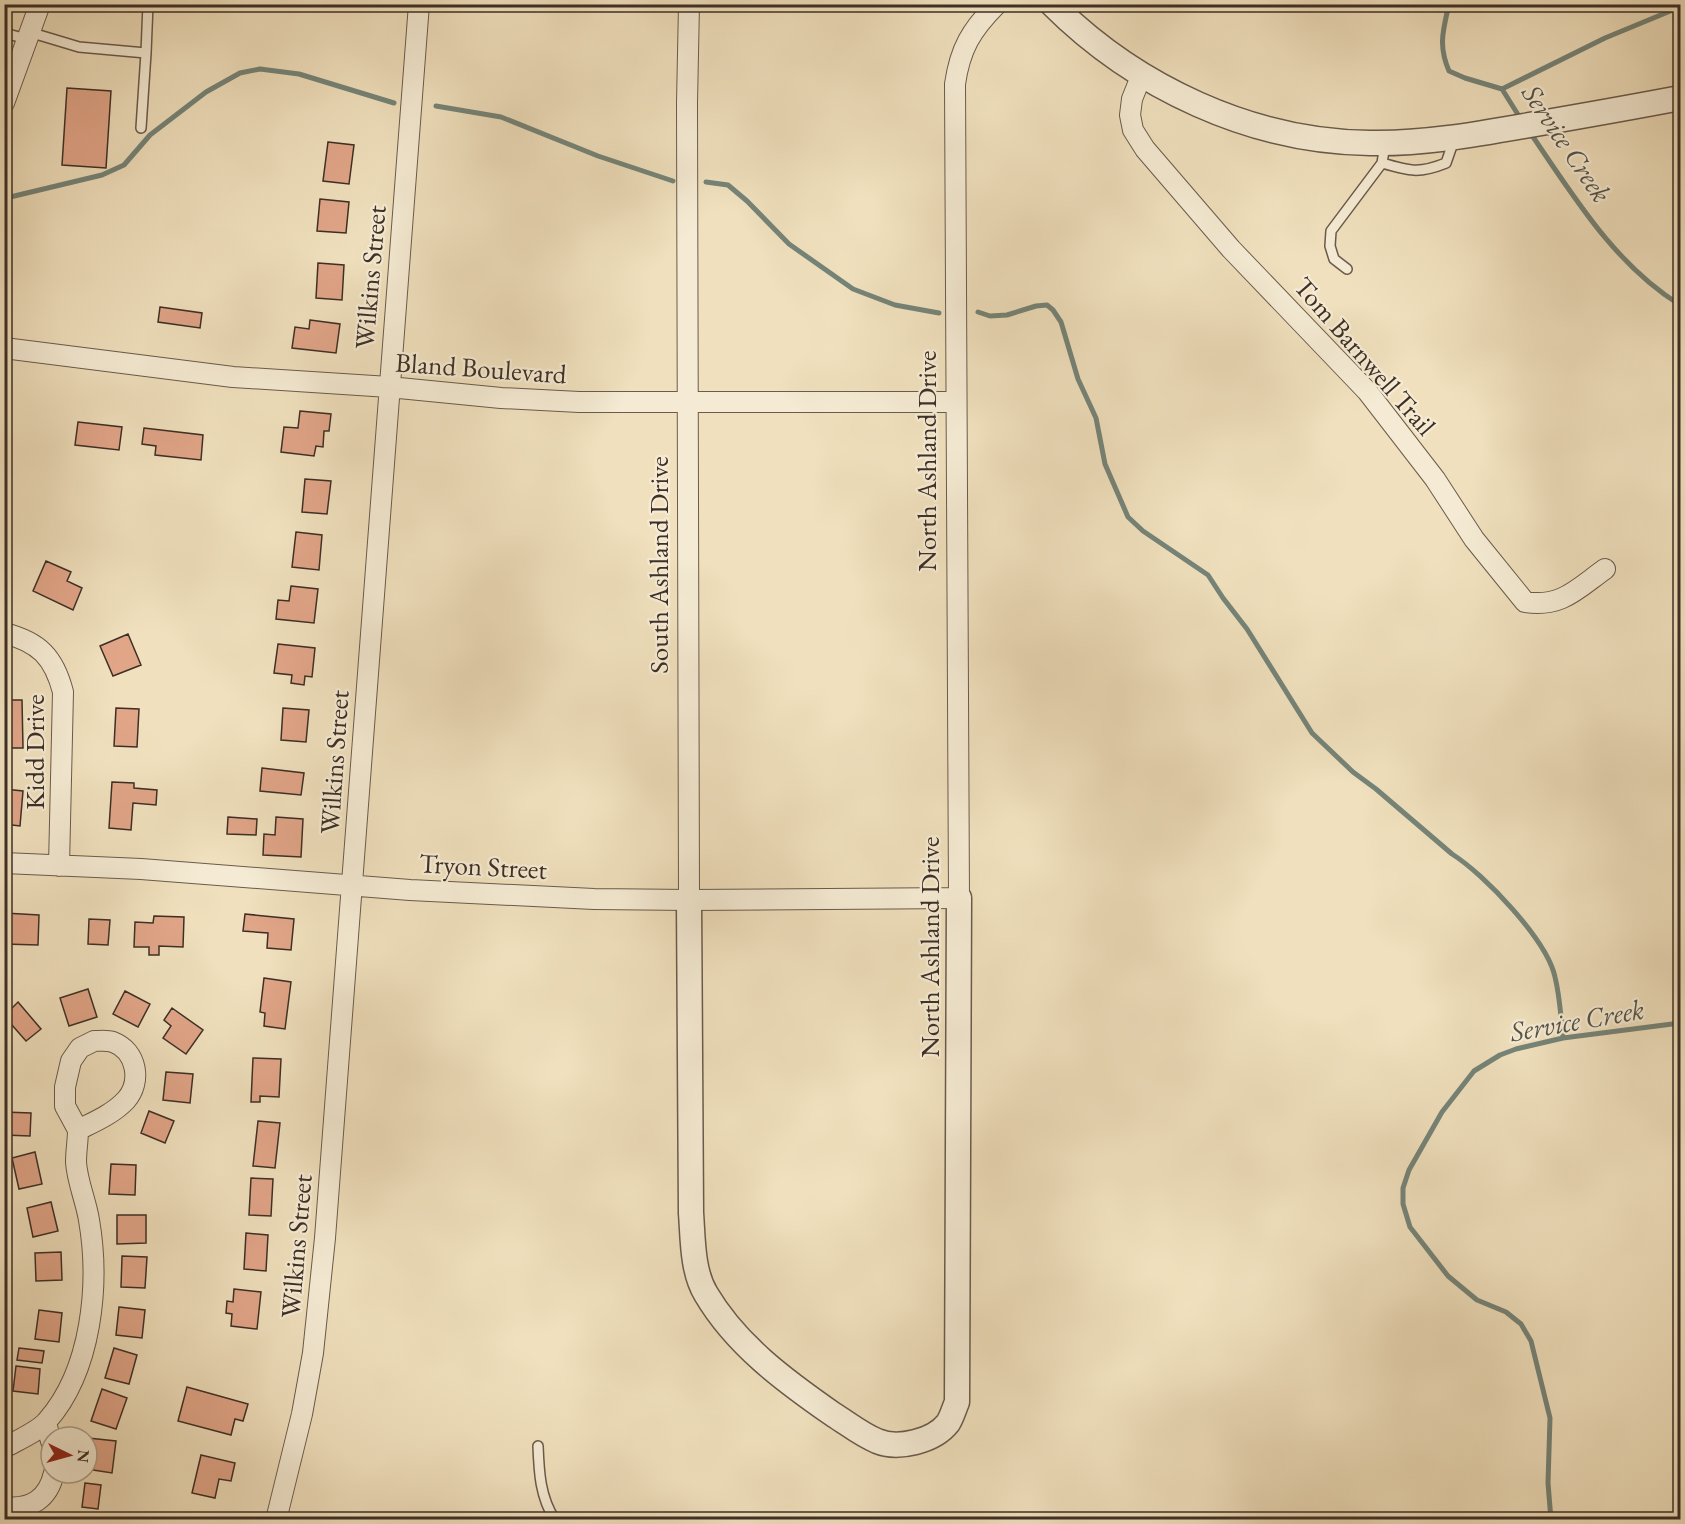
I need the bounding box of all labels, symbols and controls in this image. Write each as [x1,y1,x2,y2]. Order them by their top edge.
water label: Service Creek [1514,76,1620,209]
street label: Wilkins Street [346,203,394,350]
street label: Tom Barnwell Trail [1286,269,1444,443]
street label: Bland Boulevard [394,345,568,391]
street label: North Ashland Drive [909,350,944,572]
street label: South Ashland Drive [641,456,676,674]
street label: Wilkins Street [312,688,357,835]
street label: Kidd Drive [17,694,52,810]
street label: North Ashland Drive [912,836,947,1058]
street label: Tryon Street [418,845,548,887]
water label: Service Creek [1506,990,1647,1050]
street label: Wilkins Street [272,1172,320,1319]
north arrow [39,1425,99,1485]
text: N [72,1449,94,1464]

